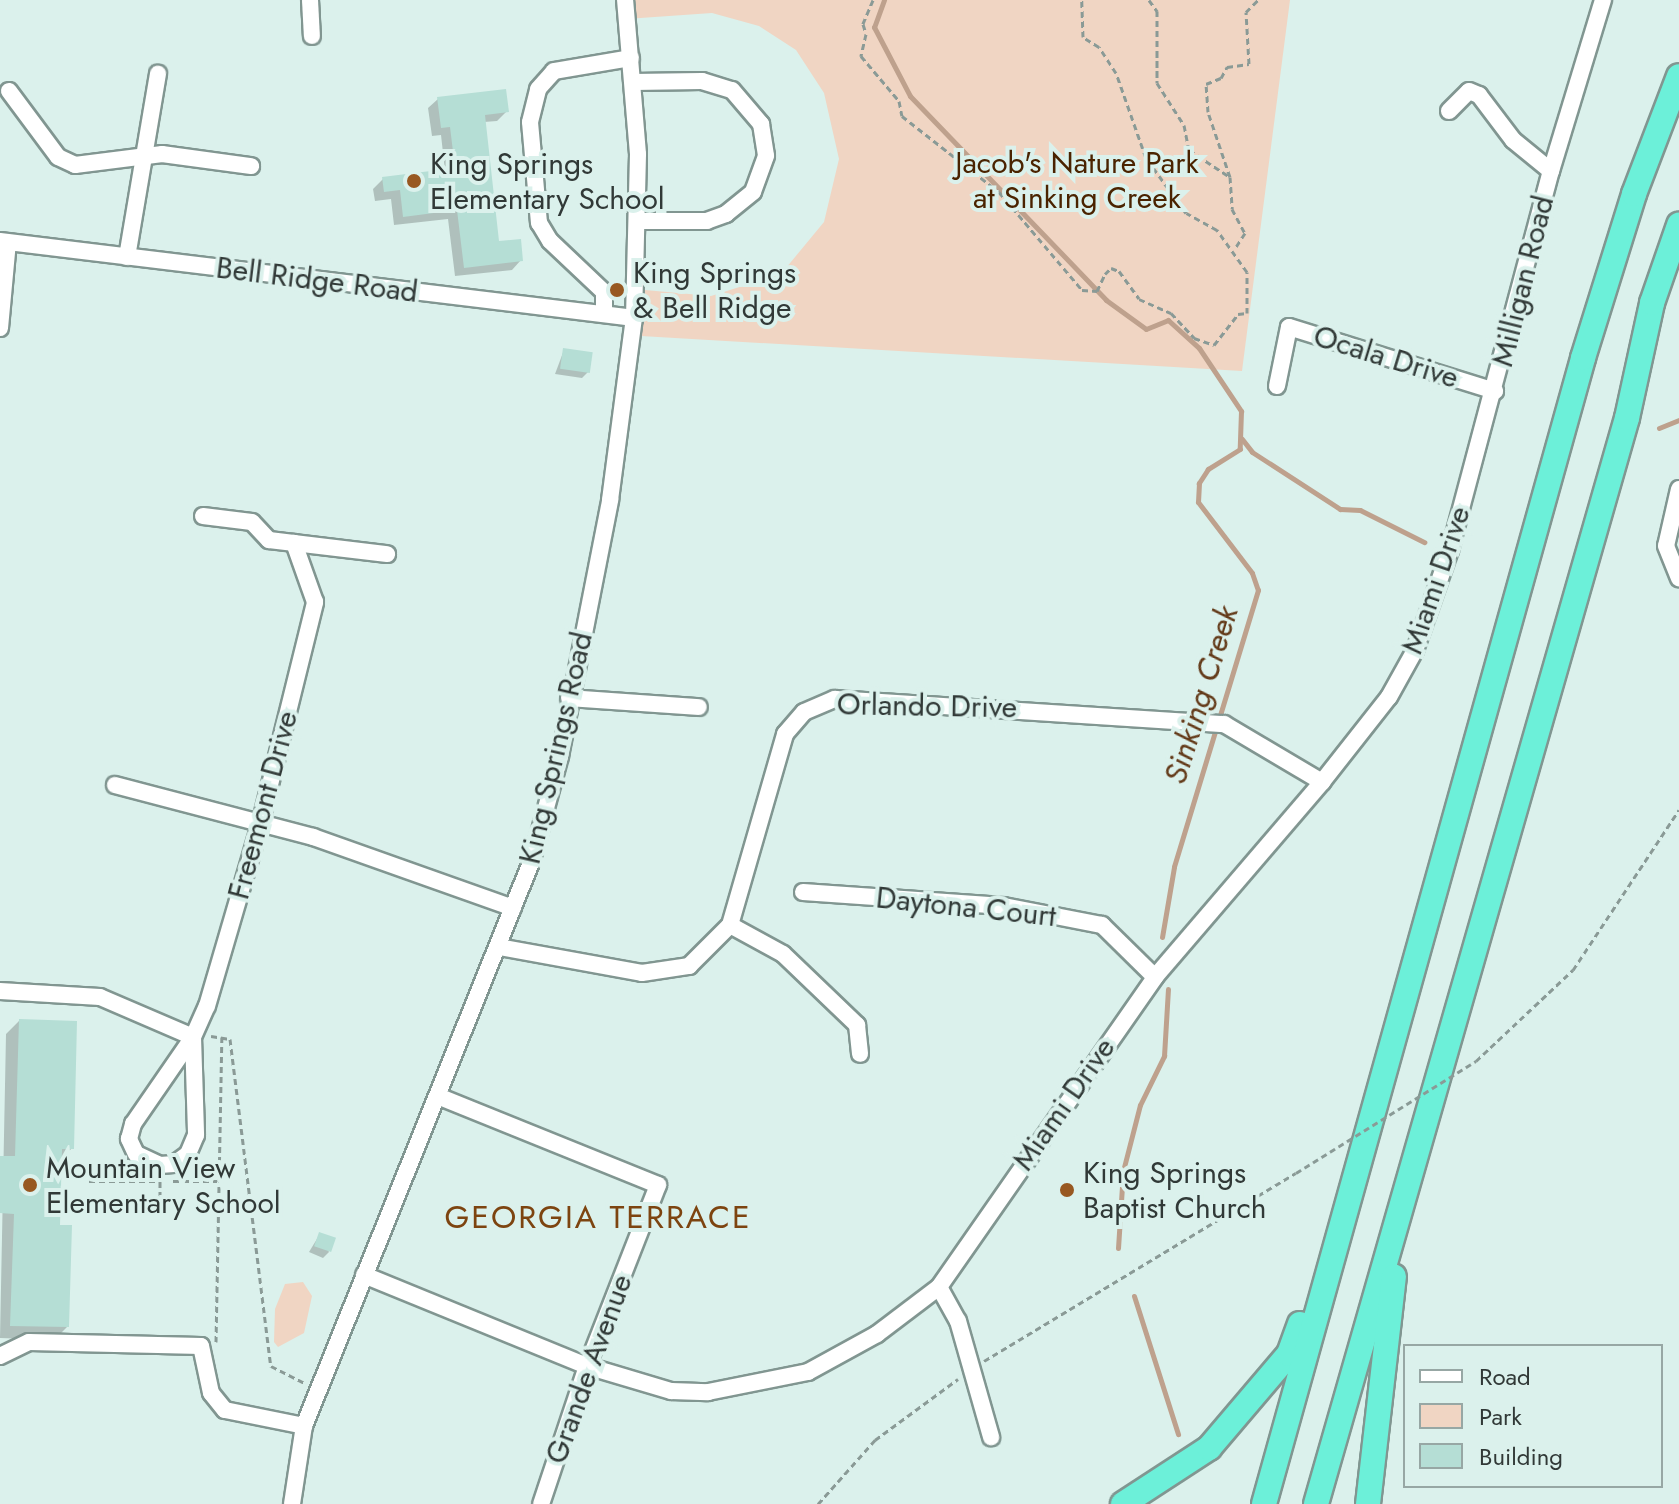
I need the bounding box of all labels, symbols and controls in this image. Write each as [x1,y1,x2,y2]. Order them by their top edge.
park label: Jacob's Nature Park at Sinking Creek [955,145,1199,216]
place label: King Springs Elementary School [430,146,665,216]
marker: King Springs Elementary School [405,172,423,190]
street label: Milligan Road [1484,192,1562,370]
street label: Bell Ridge Road [214,250,420,310]
place label: King Springs & Bell Ridge [633,255,796,326]
marker: King Springs & Bell Ridge [608,281,626,299]
street label: Ocala Drive [1309,318,1463,396]
street label: Miami Drive [1394,502,1478,658]
water label: Sinking Creek [1156,601,1246,789]
street label: King Springs Road [512,629,600,867]
street label: Orlando Drive [837,686,1017,726]
street label: Freemont Drive [221,707,305,903]
street label: Daytona Court [874,880,1058,934]
street label: Miami Drive [1005,1031,1123,1177]
place label: Mountain View Elementary School [46,1150,281,1220]
place label: King Springs Baptist Church [1083,1155,1267,1226]
marker: Mountain View Elementary School [21,1176,39,1194]
marker: King Springs Baptist Church [1058,1181,1076,1199]
district label: GEORGIA TERRACE [445,1198,751,1236]
street label: Grande Avenue [538,1269,640,1469]
legend [1403,1344,1663,1488]
text: Road [1479,1359,1531,1394]
text: Park [1479,1399,1522,1434]
text: Building [1479,1439,1563,1474]

